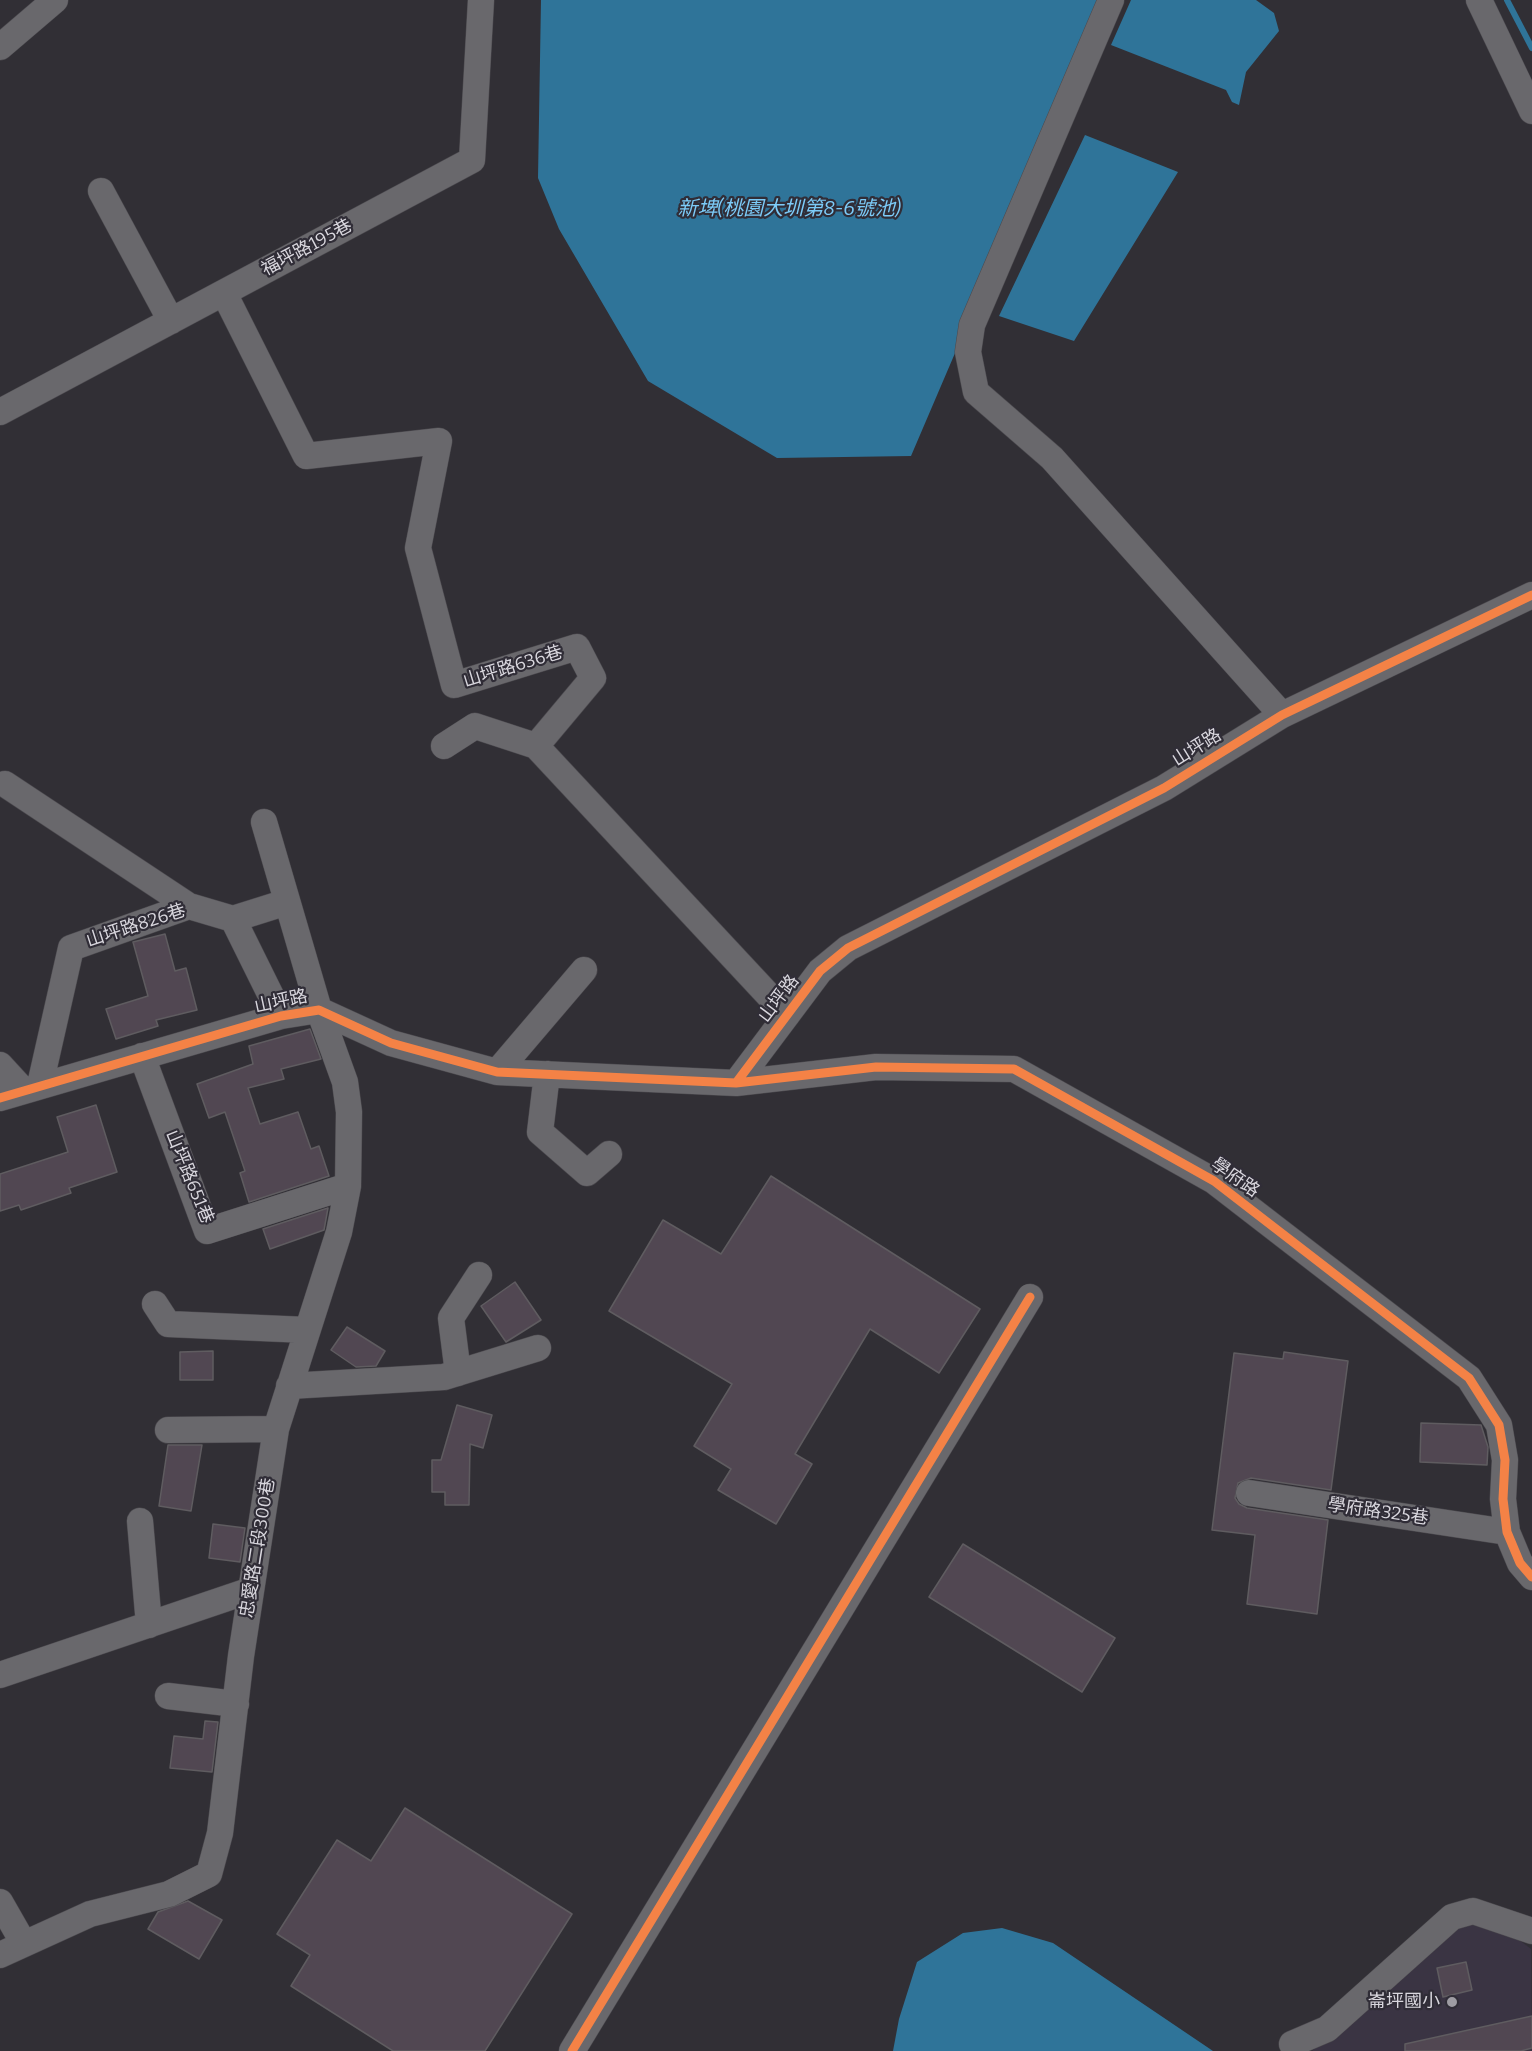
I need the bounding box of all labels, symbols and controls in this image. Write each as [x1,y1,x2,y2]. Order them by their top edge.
water label: 新埤(桃園大圳第8-6號池) [677,197,901,221]
street label: 福坪路195巷 [258,215,356,281]
street label: 山坪路636巷 [461,642,565,692]
street label: 山坪路 [1168,725,1226,771]
street label: 山坪路826巷 [84,900,188,952]
street label: 山坪路 [754,971,804,1027]
street label: 山坪路 [252,986,310,1018]
street label: 山坪路651巷 [160,1127,218,1227]
street label: 學府路 [1207,1154,1263,1202]
street label: 忠愛路二段300巷 [236,1477,280,1619]
street label: 學府路325巷 [1326,1494,1430,1530]
place label: 崙坪國小 [1368,1991,1440,2013]
marker: 崙坪國小 [1445,1995,1459,2009]

